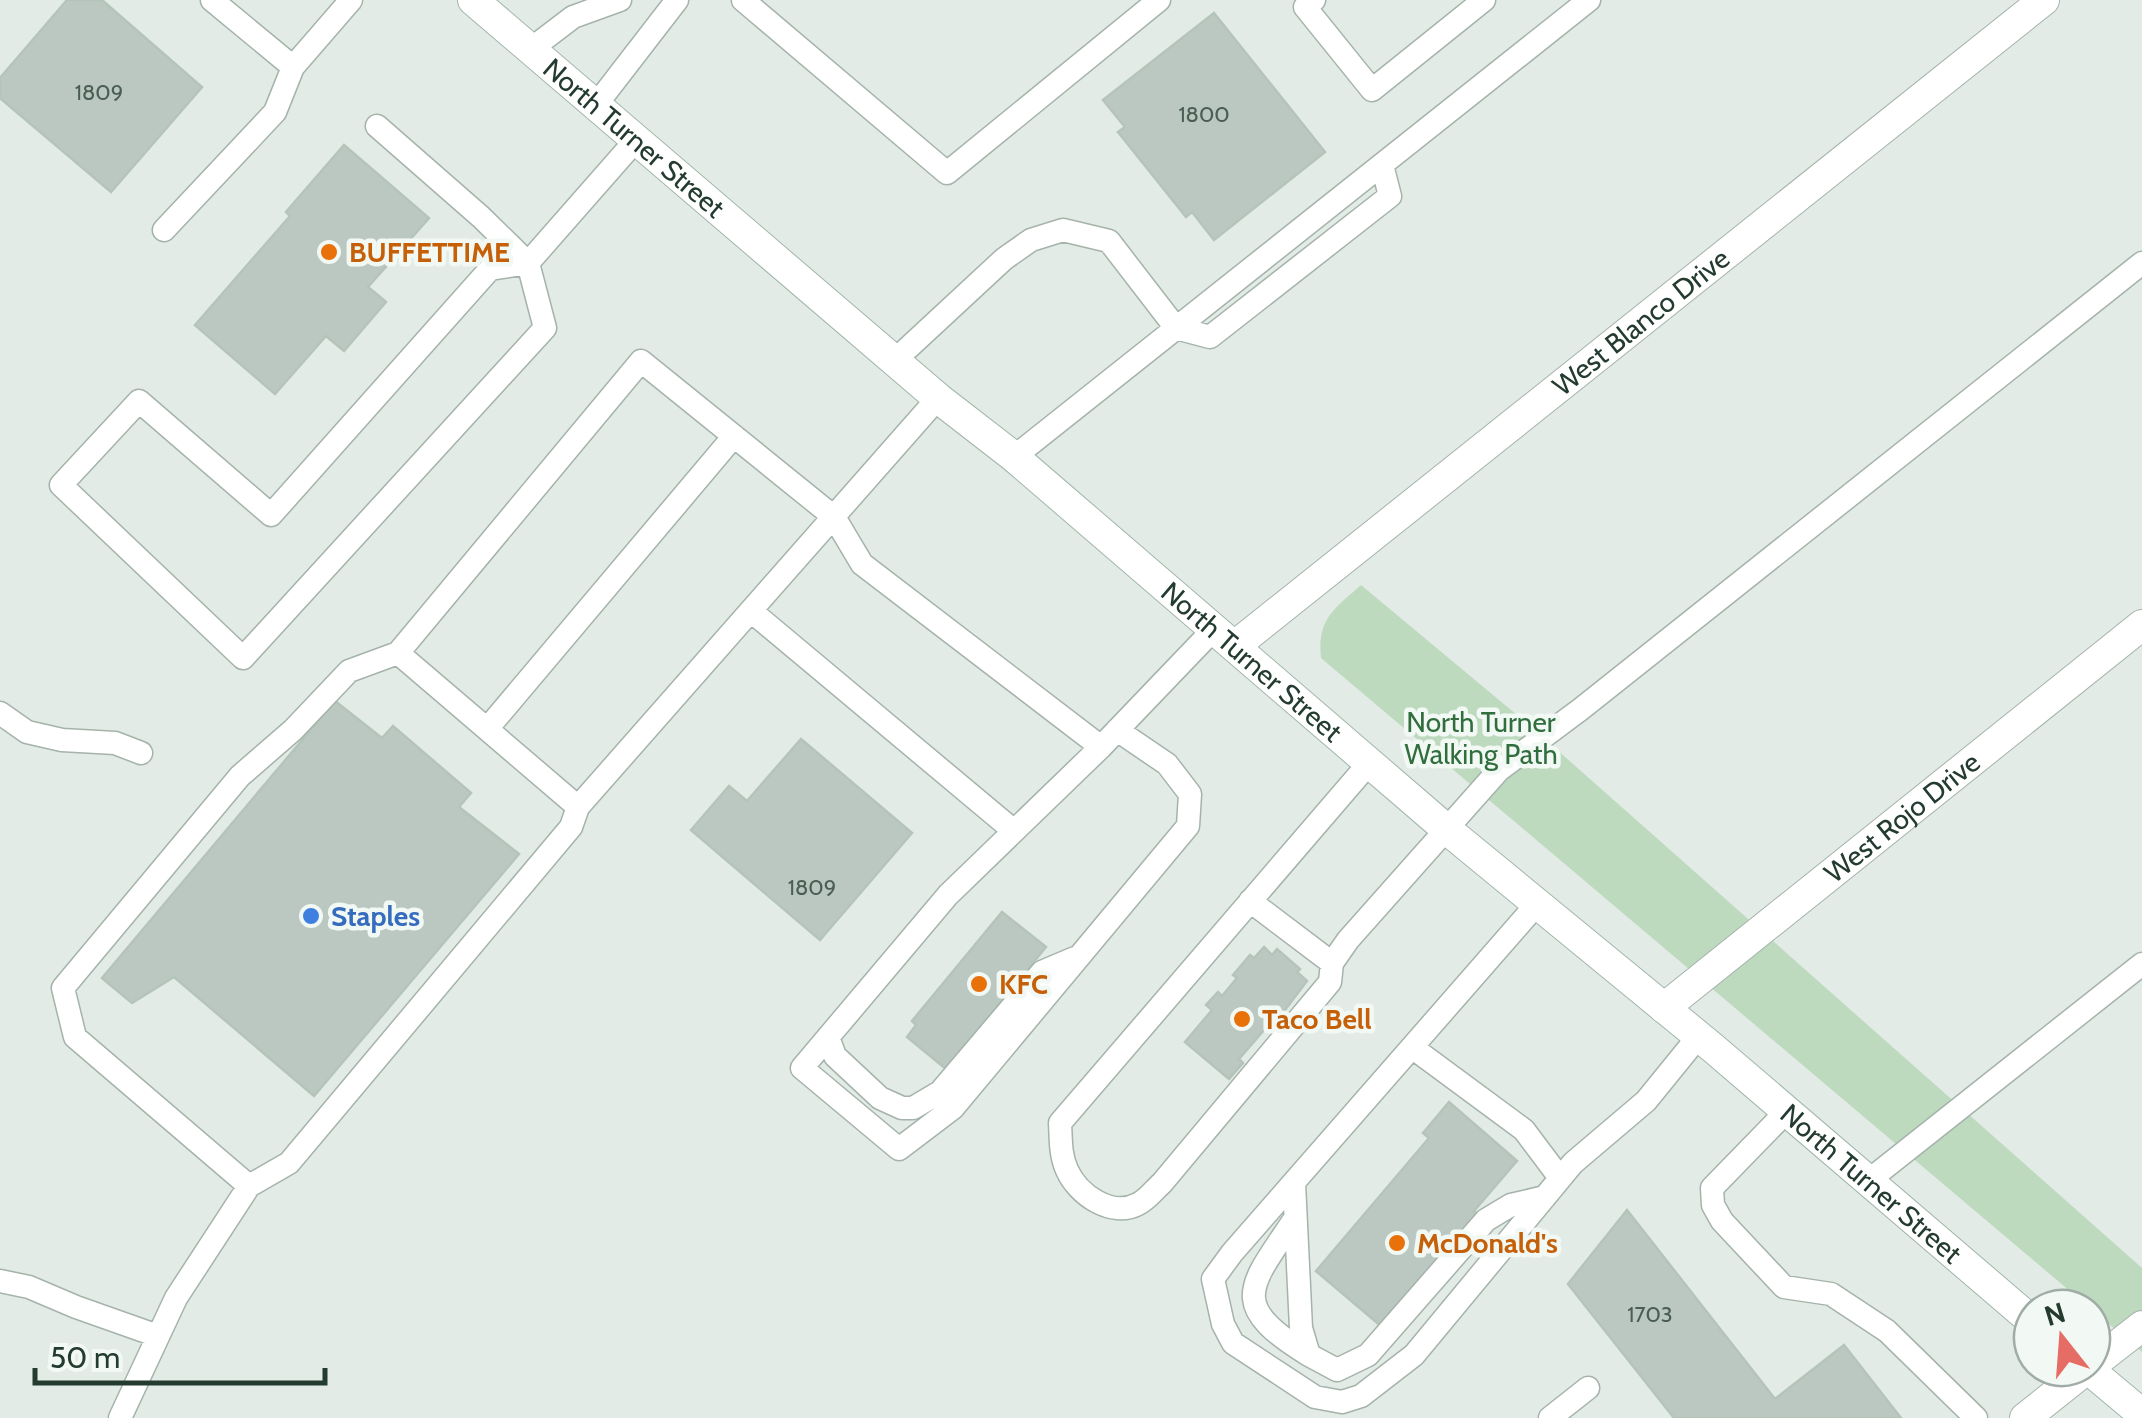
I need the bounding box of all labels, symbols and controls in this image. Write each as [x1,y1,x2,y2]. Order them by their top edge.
street label: North Turner Street [536,51,732,225]
house number: 1809 [75,79,123,106]
house number: 1800 [1178,101,1230,128]
place label: BUFFETTIME [349,235,510,269]
marker: BUFFETTIME [318,241,340,263]
street label: West Blanco Drive [1546,241,1736,403]
street label: North Turner Street [1154,574,1349,749]
park label: North Turner Walking Path [1404,705,1558,771]
street label: West Rojo Drive [1818,745,1987,890]
house number: 1809 [788,874,836,901]
place label: Staples [331,899,420,933]
marker: Staples [300,905,322,927]
place label: KFC [999,967,1048,1001]
marker: KFC [968,973,990,995]
place label: Taco Bell [1262,1002,1372,1036]
marker: Taco Bell [1231,1008,1253,1030]
street label: North Turner Street [1774,1096,1969,1270]
place label: McDonald's [1417,1226,1558,1260]
marker: McDonald's [1386,1232,1408,1254]
north arrow [2012,1288,2112,1388]
text: N [2040,1295,2069,1333]
house number: 1703 [1627,1301,1673,1328]
scale bar [35,1323,325,1385]
text: 50 m [50,1339,120,1376]

